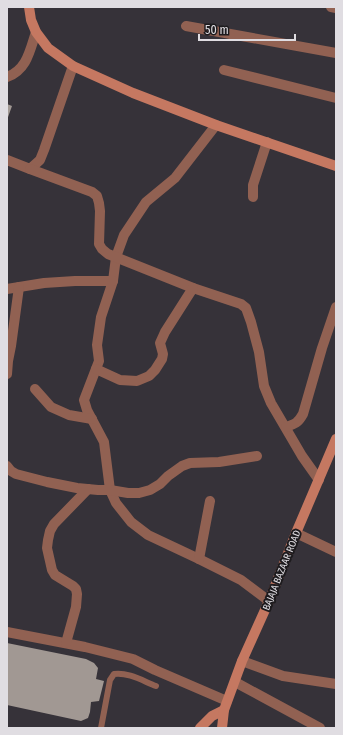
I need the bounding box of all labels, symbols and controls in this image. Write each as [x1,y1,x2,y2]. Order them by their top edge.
scale bar [199,16,295,42]
text: 50 m [205,23,229,37]
street label: BAJAJA BAZAAR ROAD [260,528,304,612]

